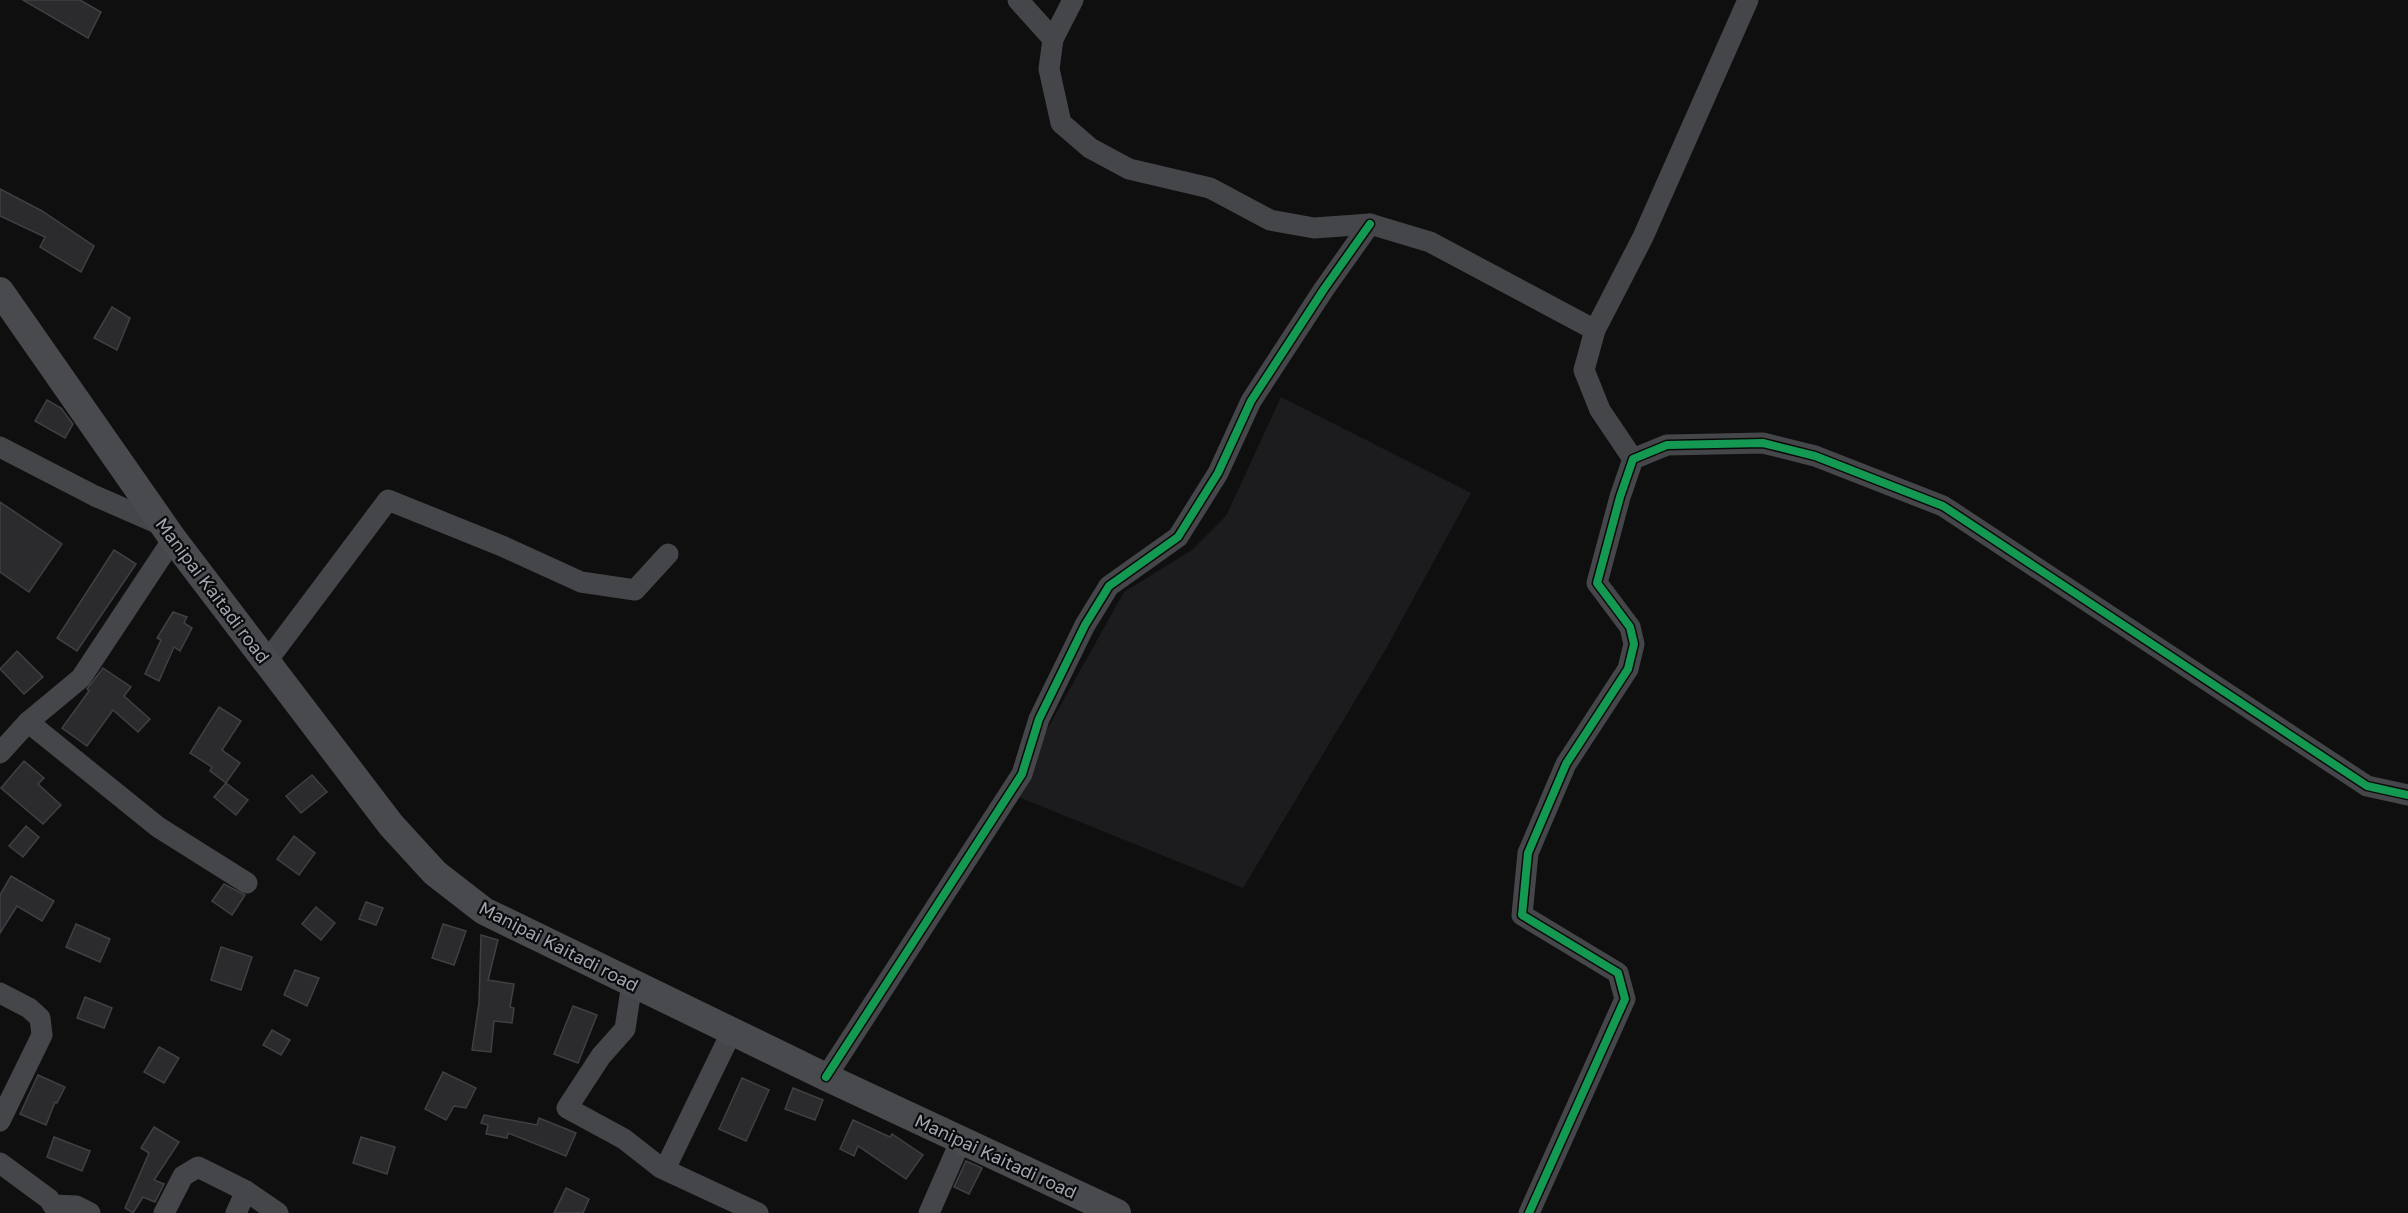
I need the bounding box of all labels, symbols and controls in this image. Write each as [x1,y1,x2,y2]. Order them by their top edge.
street label: Manipai Kaitadi road [151,513,275,667]
street label: Manipai Kaitadi road [476,896,642,996]
street label: Manipai Kaitadi road [912,1109,1080,1203]

